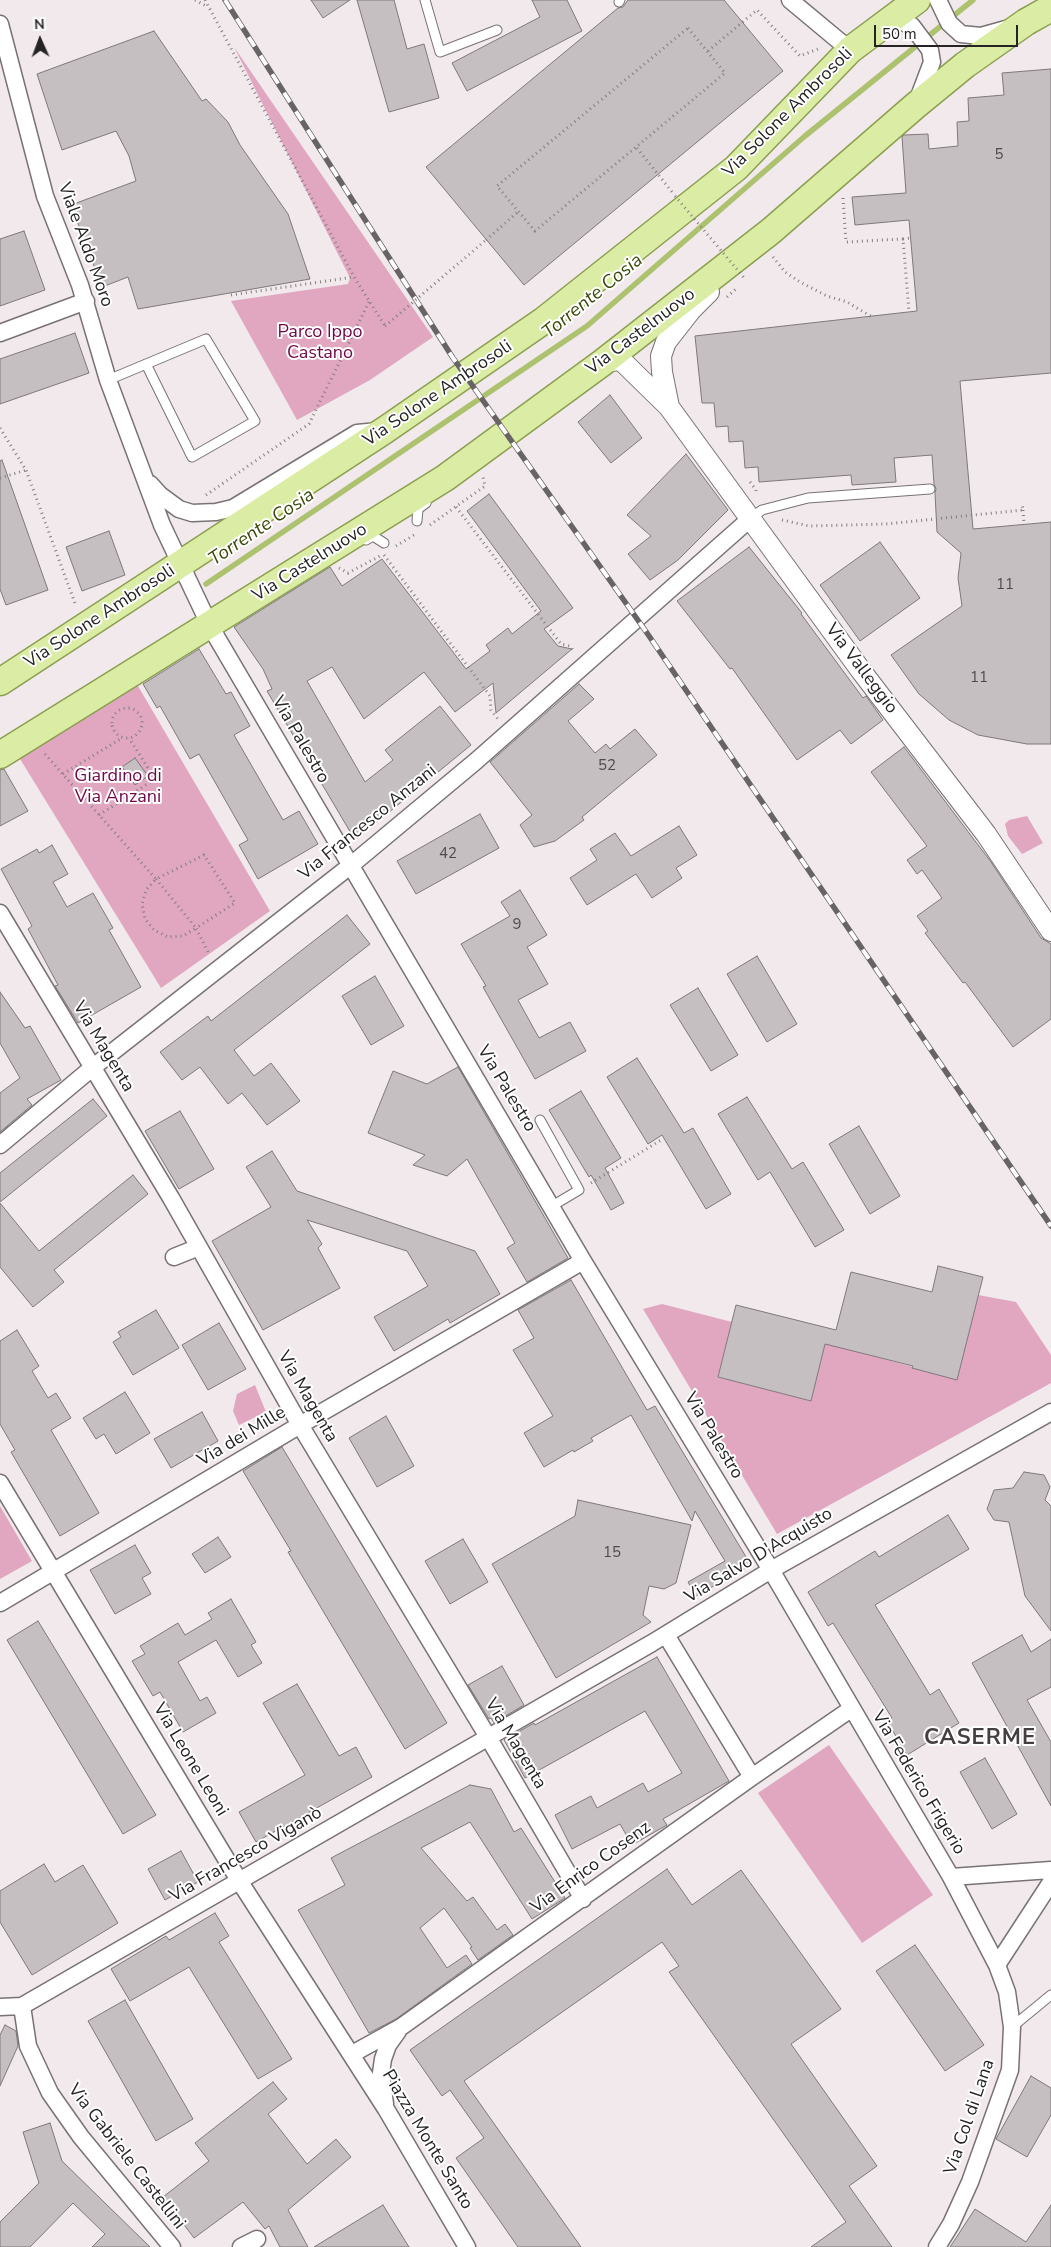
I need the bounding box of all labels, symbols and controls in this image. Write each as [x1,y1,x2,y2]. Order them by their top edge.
north arrow [15,15,65,65]
text: N [34,15,45,34]
scale bar [876,15,1020,47]
text: 50 m [882,24,917,44]
street label: Via Solone Ambrosoli [718,43,858,183]
house number: 5 [995,146,1003,164]
street label: Viale Aldo Moro [52,180,118,310]
water label: Torrente Cosia [538,250,648,344]
street label: Via Castelnuovo [582,284,700,380]
park label: Parco Ippo Castano [277,322,363,364]
street label: Via Solone Ambrosoli [359,336,517,452]
water label: Torrente Cosia [205,484,319,572]
street label: Via Castelnuovo [249,519,371,607]
street label: Via Solone Ambrosoli [21,560,179,674]
house number: 11 [996,576,1014,594]
street label: Via Valleggio [820,620,902,718]
house number: 11 [970,669,988,687]
street label: Via Palestro [266,692,334,788]
house number: 52 [598,757,616,775]
street label: Via Francesco Anzani [295,761,441,885]
park label: Giardino di Via Anzani [74,766,162,809]
house number: 42 [439,845,457,863]
house number: 9 [513,916,521,934]
street label: Via Magenta [68,998,138,1096]
street label: Via Palestro [472,1042,540,1136]
street label: Via Magenta [272,1347,342,1447]
street label: Via Palestro [679,1389,747,1483]
street label: Via dei Mille [194,1402,290,1472]
street label: Via Salvo D'Acquisto [681,1503,837,1609]
house number: 15 [603,1544,621,1562]
street label: Via Magenta [480,1695,550,1793]
street label: Via Leone Leoni [148,1700,232,1820]
street label: Via Federico Frigerio [866,1707,970,1859]
district label: CASERME [923,1726,1037,1752]
street label: Via Francesco Viganò [166,1802,326,1908]
street label: Via Enrico Cosenz [527,1817,655,1919]
street label: Via Col di Lana [940,2056,1000,2178]
street label: Piazza Monte Santo [377,2066,477,2214]
street label: Via Gabriele Castellini [63,2080,189,2234]

